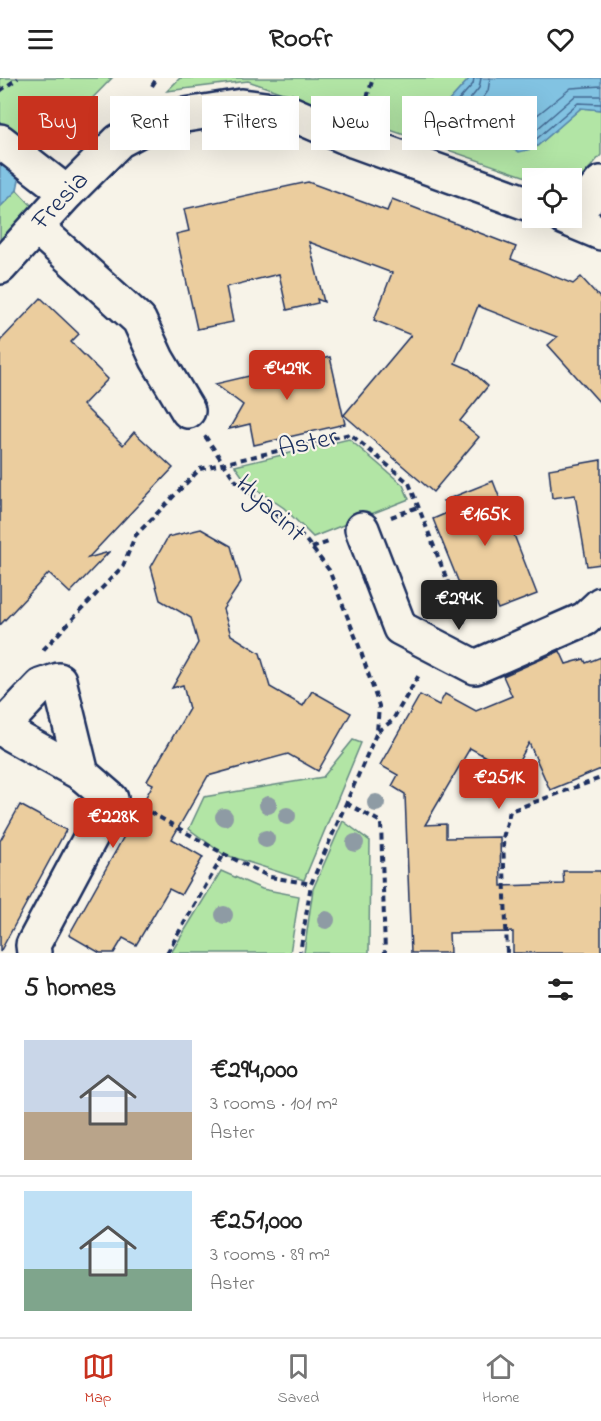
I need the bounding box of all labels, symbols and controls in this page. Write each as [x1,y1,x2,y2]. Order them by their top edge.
text: Roofr [269,20,332,59]
icon: menu [24,23,57,56]
icon: heart [544,23,577,56]
chip: Buy [18,96,98,150]
chip: Rent [110,96,190,150]
chip: Filters [202,96,299,150]
chip: New [311,96,390,150]
chip: Apartment [402,96,537,150]
street label: Fresia [23,162,99,240]
map controls [522,168,582,228]
button: locate [522,168,582,228]
pin: €429K [245,350,329,401]
text: €429K [263,355,311,384]
street label: Aster [274,418,342,470]
street label: Hyacint [226,466,314,552]
pin: €165K [443,496,527,547]
text: €165K [460,501,510,530]
pin: €294K [417,580,501,631]
text: €294K [435,585,483,614]
pin: €251K [457,759,541,810]
text: €251K [473,764,525,793]
pin: €228K [71,798,155,849]
text: €228K [87,803,139,832]
text: 5 homes [24,970,116,1008]
icon: filters [544,973,577,1006]
text: €294,000 [210,1052,298,1090]
icon: home [72,1064,144,1136]
text: 3 rooms · 101 m² [210,1090,338,1119]
text: Aster [210,1119,254,1148]
text: €251,000 [210,1203,302,1241]
icon: home [72,1215,144,1287]
text: 3 rooms · 89 m² [210,1241,330,1270]
text: Aster [210,1270,254,1299]
tab: Map [82,1350,115,1410]
tab: Saved [278,1350,319,1410]
tab: Home [482,1350,519,1410]

